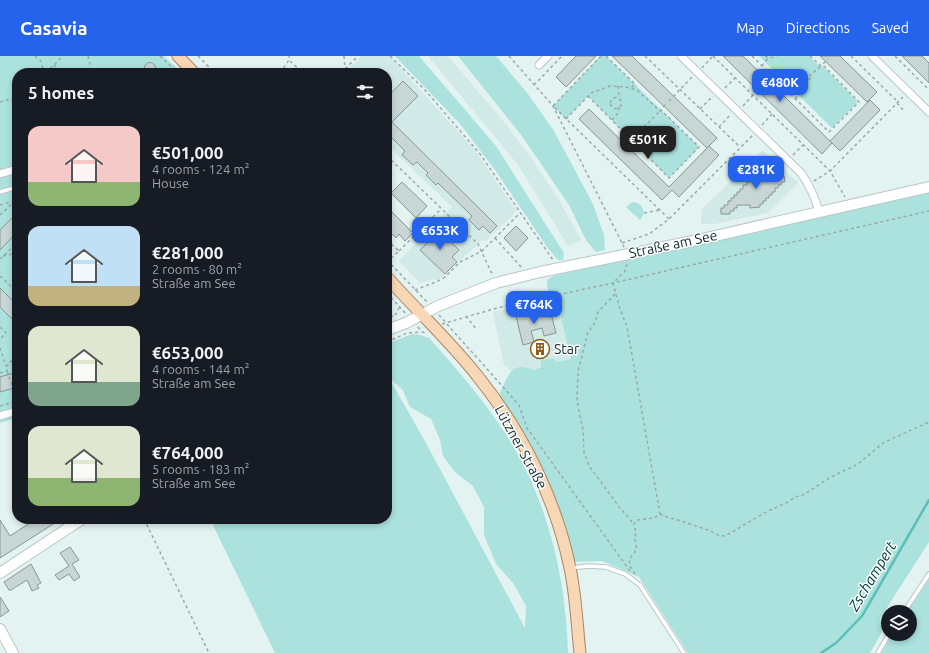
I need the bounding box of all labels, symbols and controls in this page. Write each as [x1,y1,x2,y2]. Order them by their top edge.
text: Casavia [20,17,87,39]
text: Map [736,20,764,36]
text: Directions [786,20,850,36]
text: Saved [872,20,909,36]
pin: €480K [752,69,808,103]
text: €480K [761,75,799,89]
icon: filters [354,81,376,103]
text: 5 homes [28,83,94,102]
pin: €501K [620,126,676,160]
text: €501K [629,132,667,146]
icon: home [60,142,108,190]
text: €501,000 [152,143,223,162]
pin: €281K [728,156,784,190]
text: 4 rooms · 124 m² [152,162,249,176]
text: €281K [737,162,775,176]
text: House [152,176,189,190]
pin: €653K [412,217,468,251]
text: €653K [421,223,459,237]
street label: Straße am See [627,227,719,261]
icon: home [60,242,108,290]
text: €281,000 [152,243,223,262]
text: 2 rooms · 80 m² [152,262,242,276]
text: Straße am See [152,276,236,290]
pin: €764K [506,291,562,325]
text: €764K [515,297,553,311]
building icon: Star [529,338,551,360]
place label: Star [554,341,580,357]
icon: home [60,342,108,390]
text: €653,000 [152,343,223,362]
text: 4 rooms · 144 m² [152,362,249,376]
text: Straße am See [152,376,236,390]
street label: Lützner Straße [492,403,550,491]
icon: home [60,442,108,490]
text: €764,000 [152,443,223,462]
text: 5 rooms · 183 m² [152,462,249,476]
text: Straße am See [152,476,236,490]
water label: Zschampert [844,538,899,615]
map controls [881,605,917,641]
button: layers [881,605,917,641]

